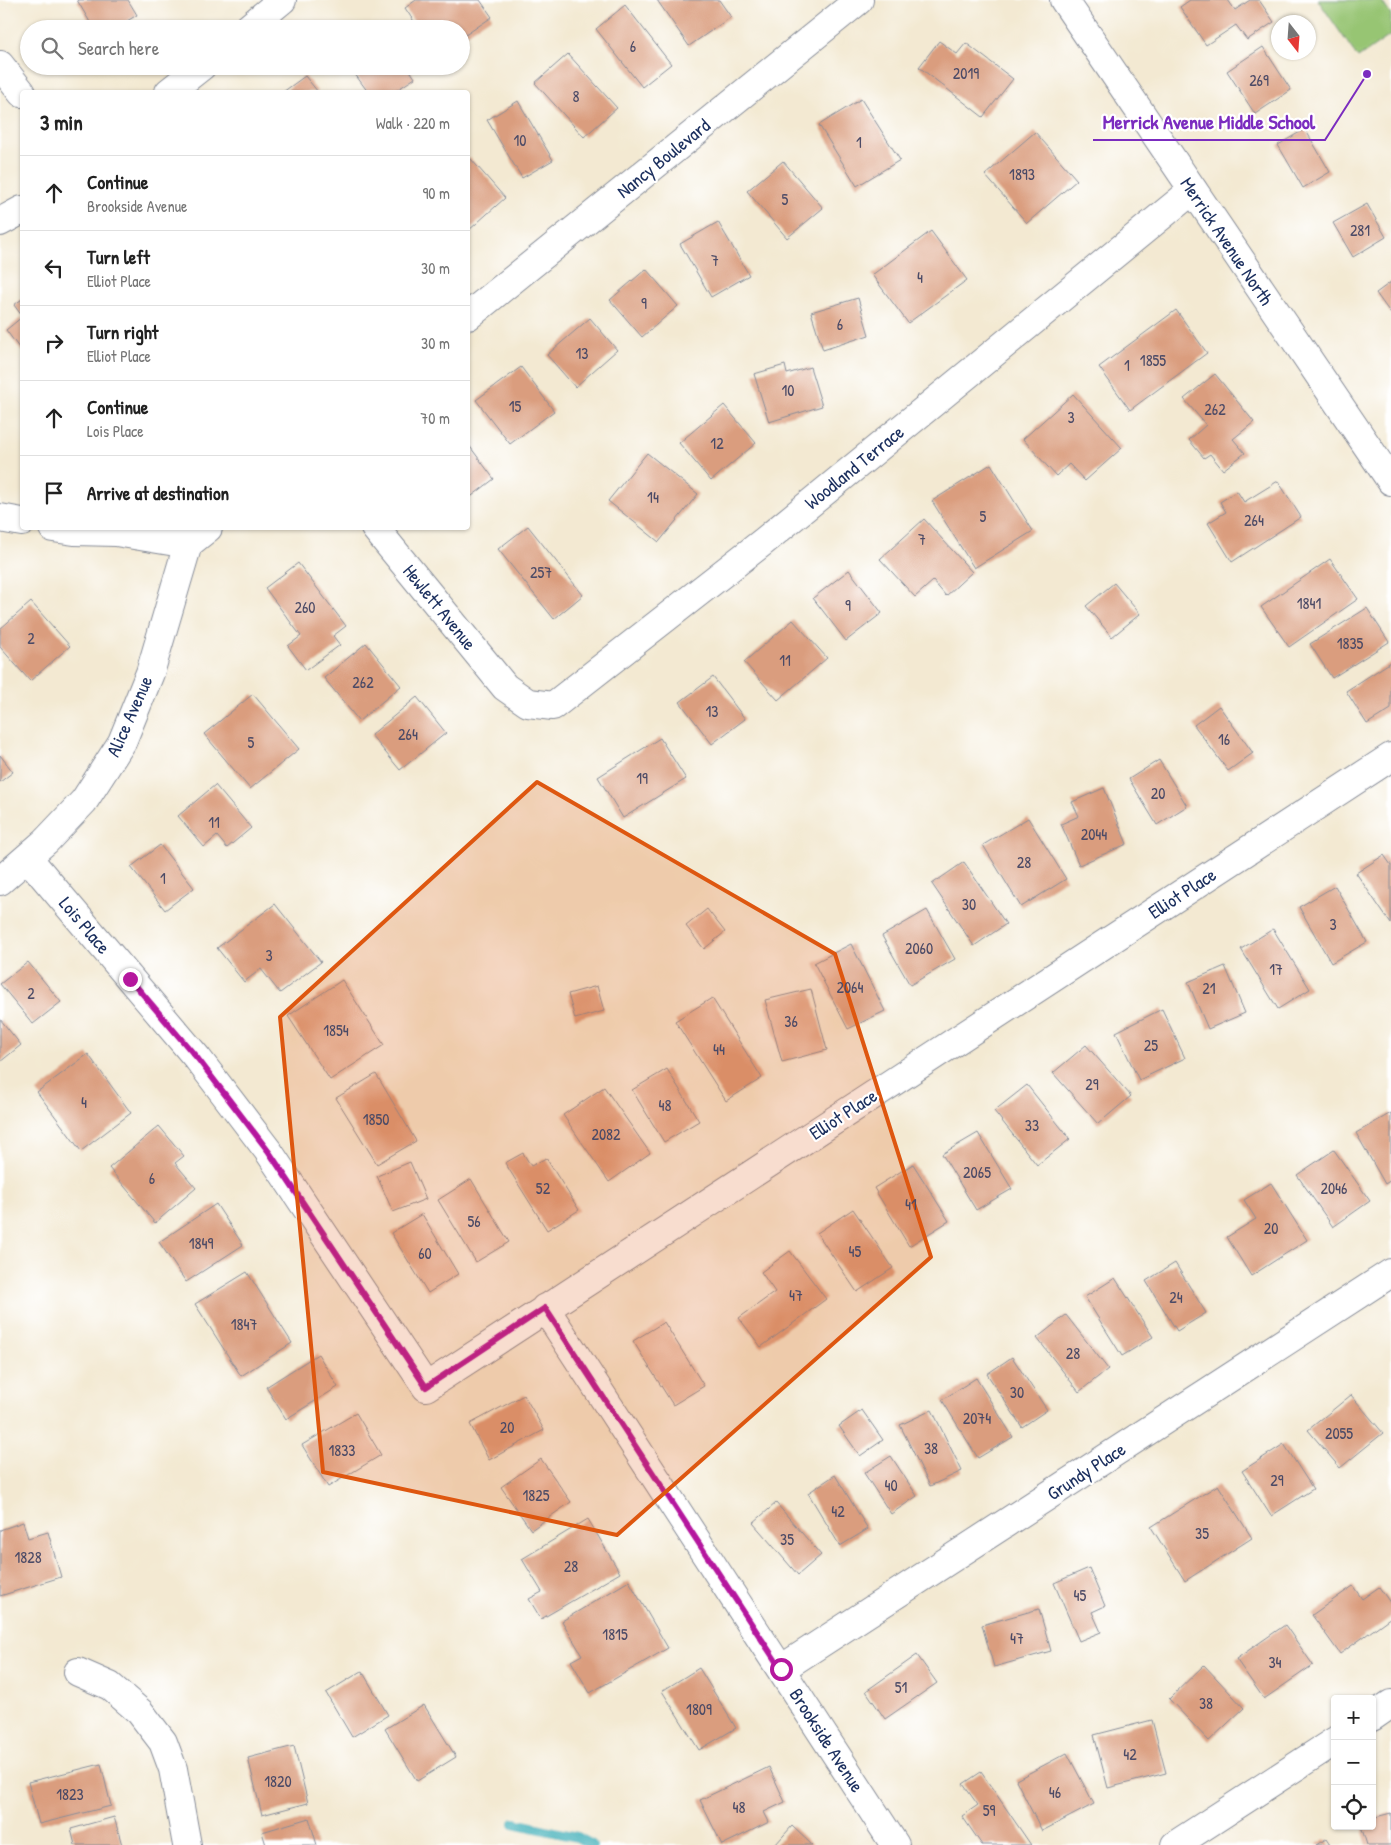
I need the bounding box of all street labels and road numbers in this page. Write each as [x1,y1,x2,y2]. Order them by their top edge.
street label: Nancy Boulevard [611,112,716,204]
street label: Merrick Avenue North [1174,172,1280,310]
street label: Woodland Terrace [799,419,909,515]
street label: Hewlett Avenue [397,559,483,656]
street label: Alice Avenue [100,671,159,761]
street label: Elliot Place [1143,861,1221,925]
street label: Lois Place [53,891,117,959]
street label: Elliot Place [804,1082,882,1146]
street label: Grundy Place [1042,1436,1131,1506]
street label: Brookside Avenue [784,1683,871,1797]

